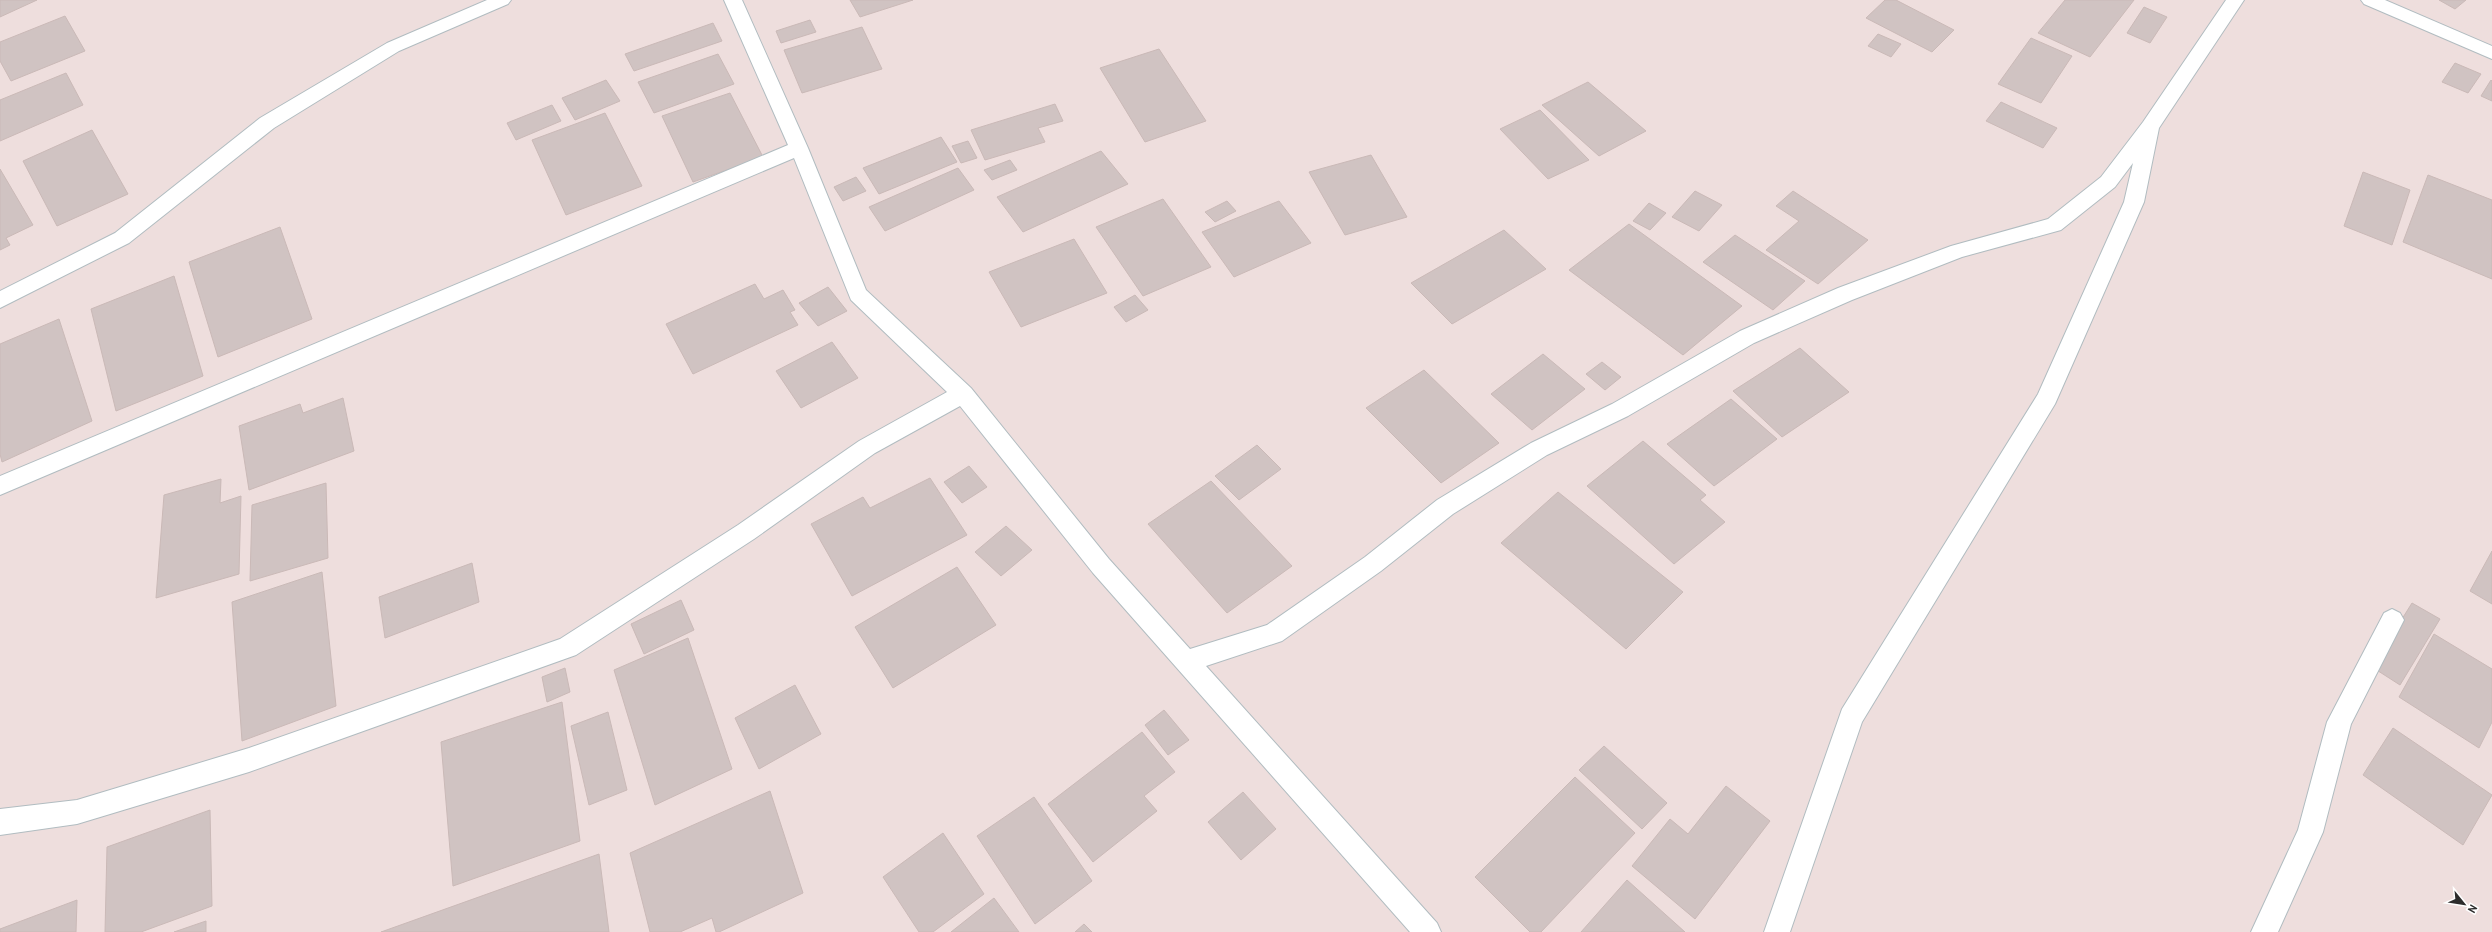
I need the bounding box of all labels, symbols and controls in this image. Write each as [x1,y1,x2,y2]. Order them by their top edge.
north arrow [2444,884,2484,924]
text: N [2465,902,2481,916]

